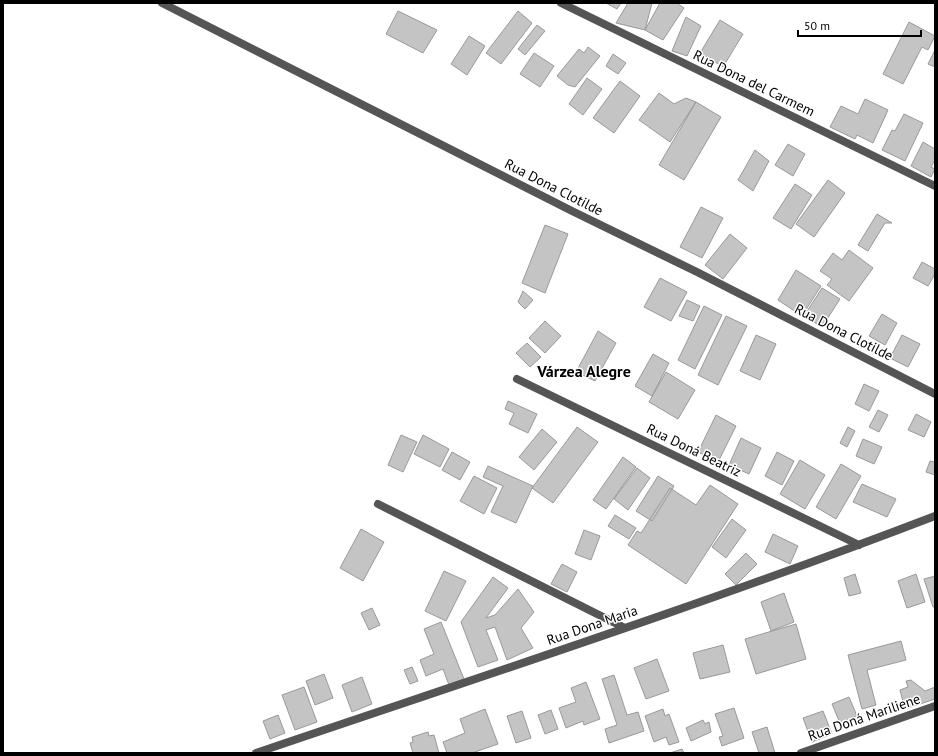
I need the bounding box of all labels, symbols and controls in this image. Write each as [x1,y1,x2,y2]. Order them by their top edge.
scale bar [798,12,921,38]
text: 50 m [804,18,830,33]
street label: Rua Dona del Carmem [690,46,818,120]
street label: Rua Dona Clotilde [502,154,606,220]
street label: Rua Dona Clotilde [792,299,896,365]
district label: Várzea Alegre [536,361,631,381]
street label: Rua Doná Beatriz [644,419,744,481]
street label: Rua Dona Maria [544,601,640,649]
street label: Rua Doná Mariliene [805,689,923,745]

